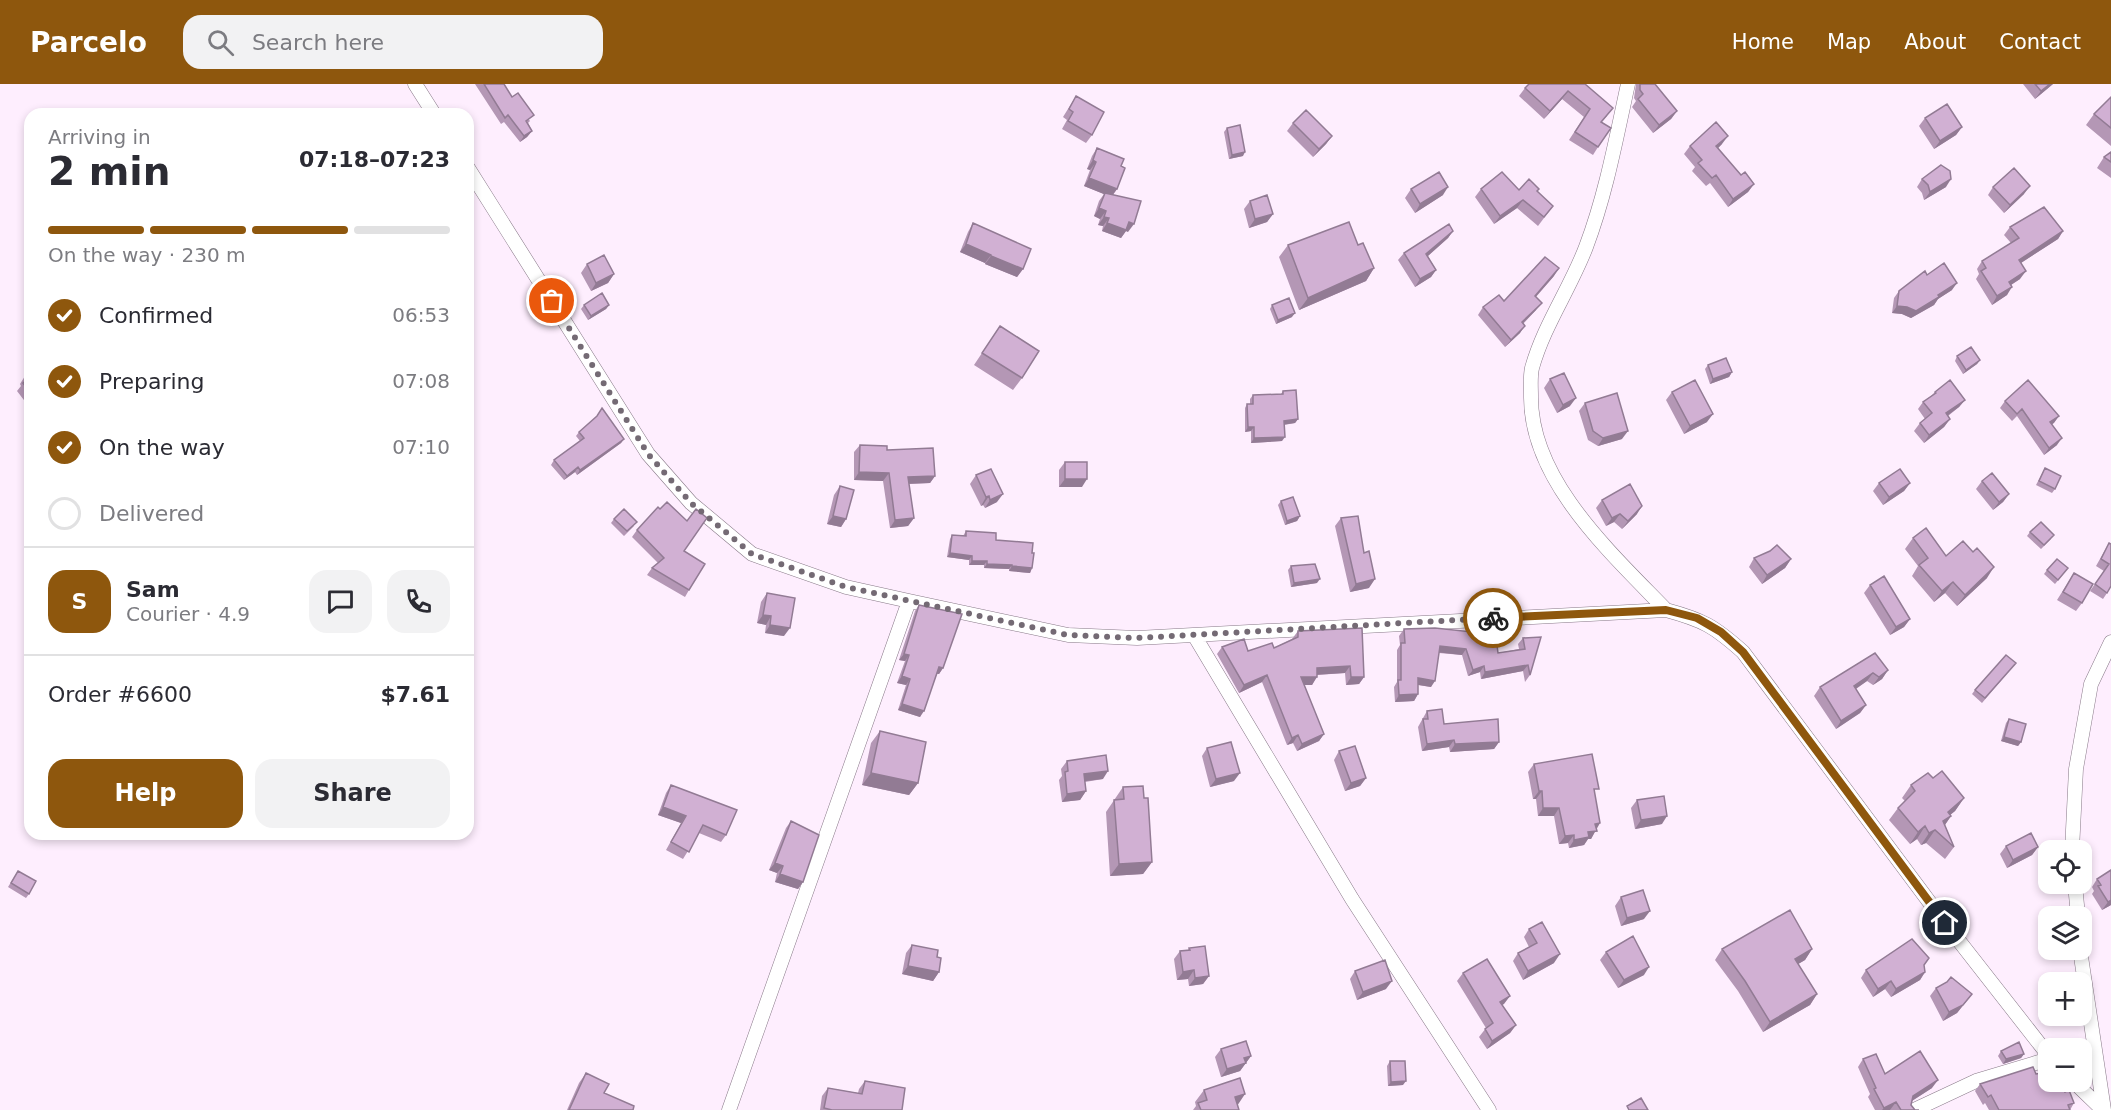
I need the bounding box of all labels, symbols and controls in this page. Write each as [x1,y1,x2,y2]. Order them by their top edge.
search box [183,15,603,69]
text: Parcelo [30,26,147,59]
icon: search [204,26,237,59]
text: Search here [252,30,384,55]
text: Home [1732,30,1794,54]
text: Map [1827,30,1871,54]
text: About [1904,30,1966,54]
text: Contact [1999,30,2081,54]
text: Arriving in [48,125,151,149]
text: 07:18–07:23 [299,147,450,172]
text: 2 min [48,149,170,194]
text: On the way · 230 m [48,243,246,267]
pin [526,275,577,326]
icon: bag [535,284,568,317]
icon: check [48,299,81,332]
text: Confirmed [99,303,213,328]
text: 06:53 [392,303,450,327]
icon: check [48,365,81,398]
text: Preparing [99,369,205,394]
text: 07:08 [392,369,450,393]
icon: check [48,431,81,464]
text: On the way [99,435,225,460]
text: 07:10 [392,435,450,459]
text: Delivered [99,501,204,526]
button: chat [309,570,372,633]
button: phone [387,570,450,633]
text: Sam [126,577,180,602]
courier [1463,588,1523,648]
text: S [72,589,87,614]
text: Courier · 4.9 [126,602,250,626]
icon: bike [1477,602,1510,635]
text: Order #6600 [48,682,192,707]
text: $7.61 [380,682,450,707]
button: Help [48,759,243,828]
button: Share [255,759,450,828]
map controls [2038,840,2092,1092]
button: locate [2038,840,2092,894]
pin [1919,897,1970,948]
icon: home [1928,906,1961,939]
button: layers [2038,906,2092,960]
button: + [2038,972,2092,1026]
button: − [2038,1038,2092,1092]

